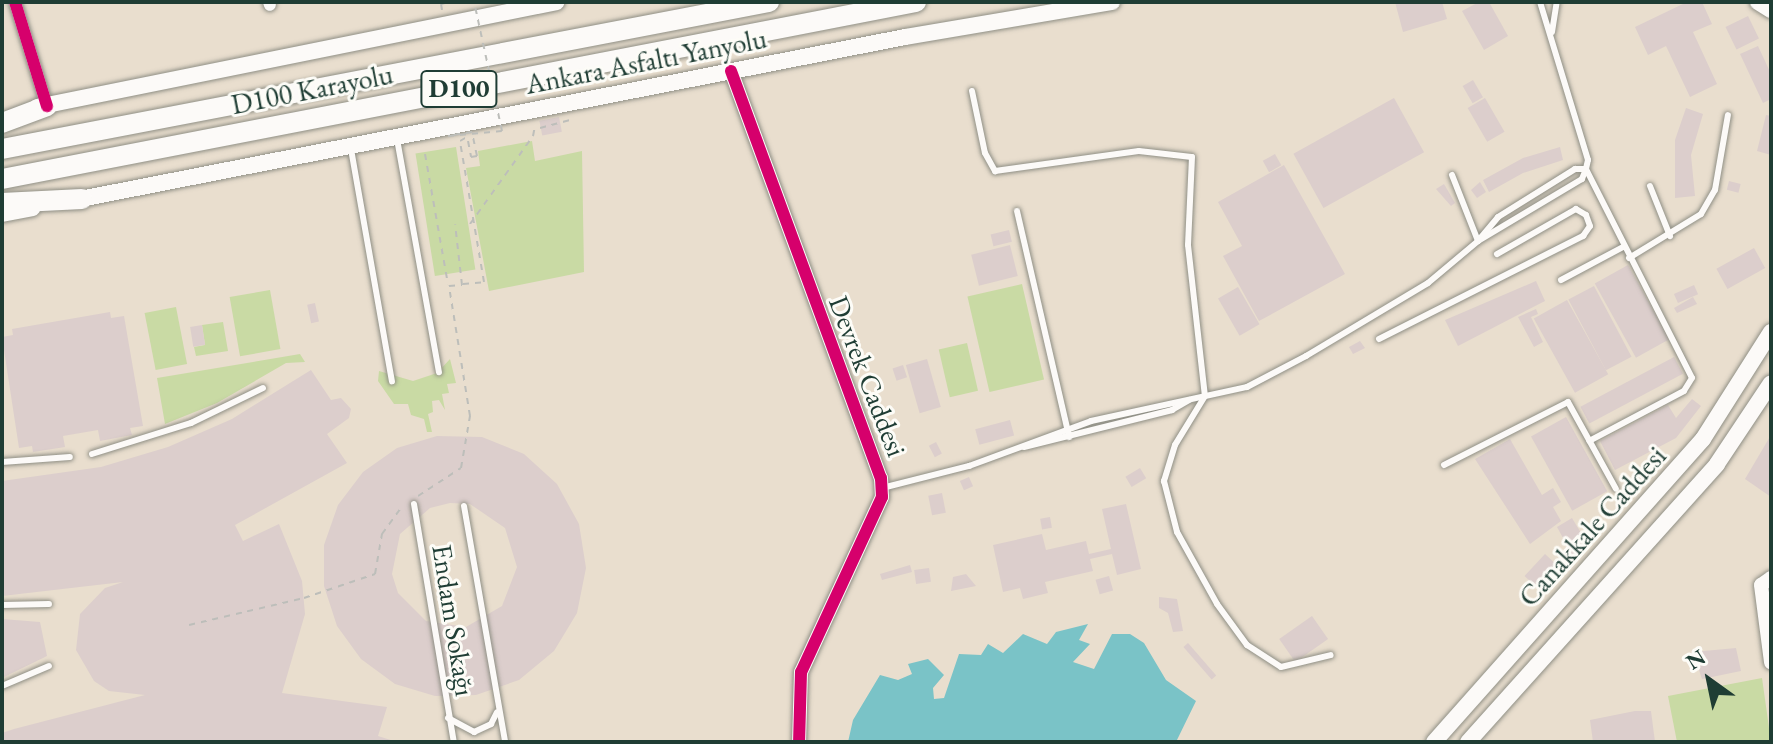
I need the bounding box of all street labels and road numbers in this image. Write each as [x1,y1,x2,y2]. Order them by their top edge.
street label: Ankara Asfaltı Yanyolu [523,21,769,101]
street label: D100 Karayolu [228,57,396,121]
road number: D100 [419,67,499,111]
street label: Devrek Caddesi [822,291,914,461]
street label: Canakkale Caddesi [1511,439,1673,613]
street label: Endam Sokağı [425,542,483,698]

